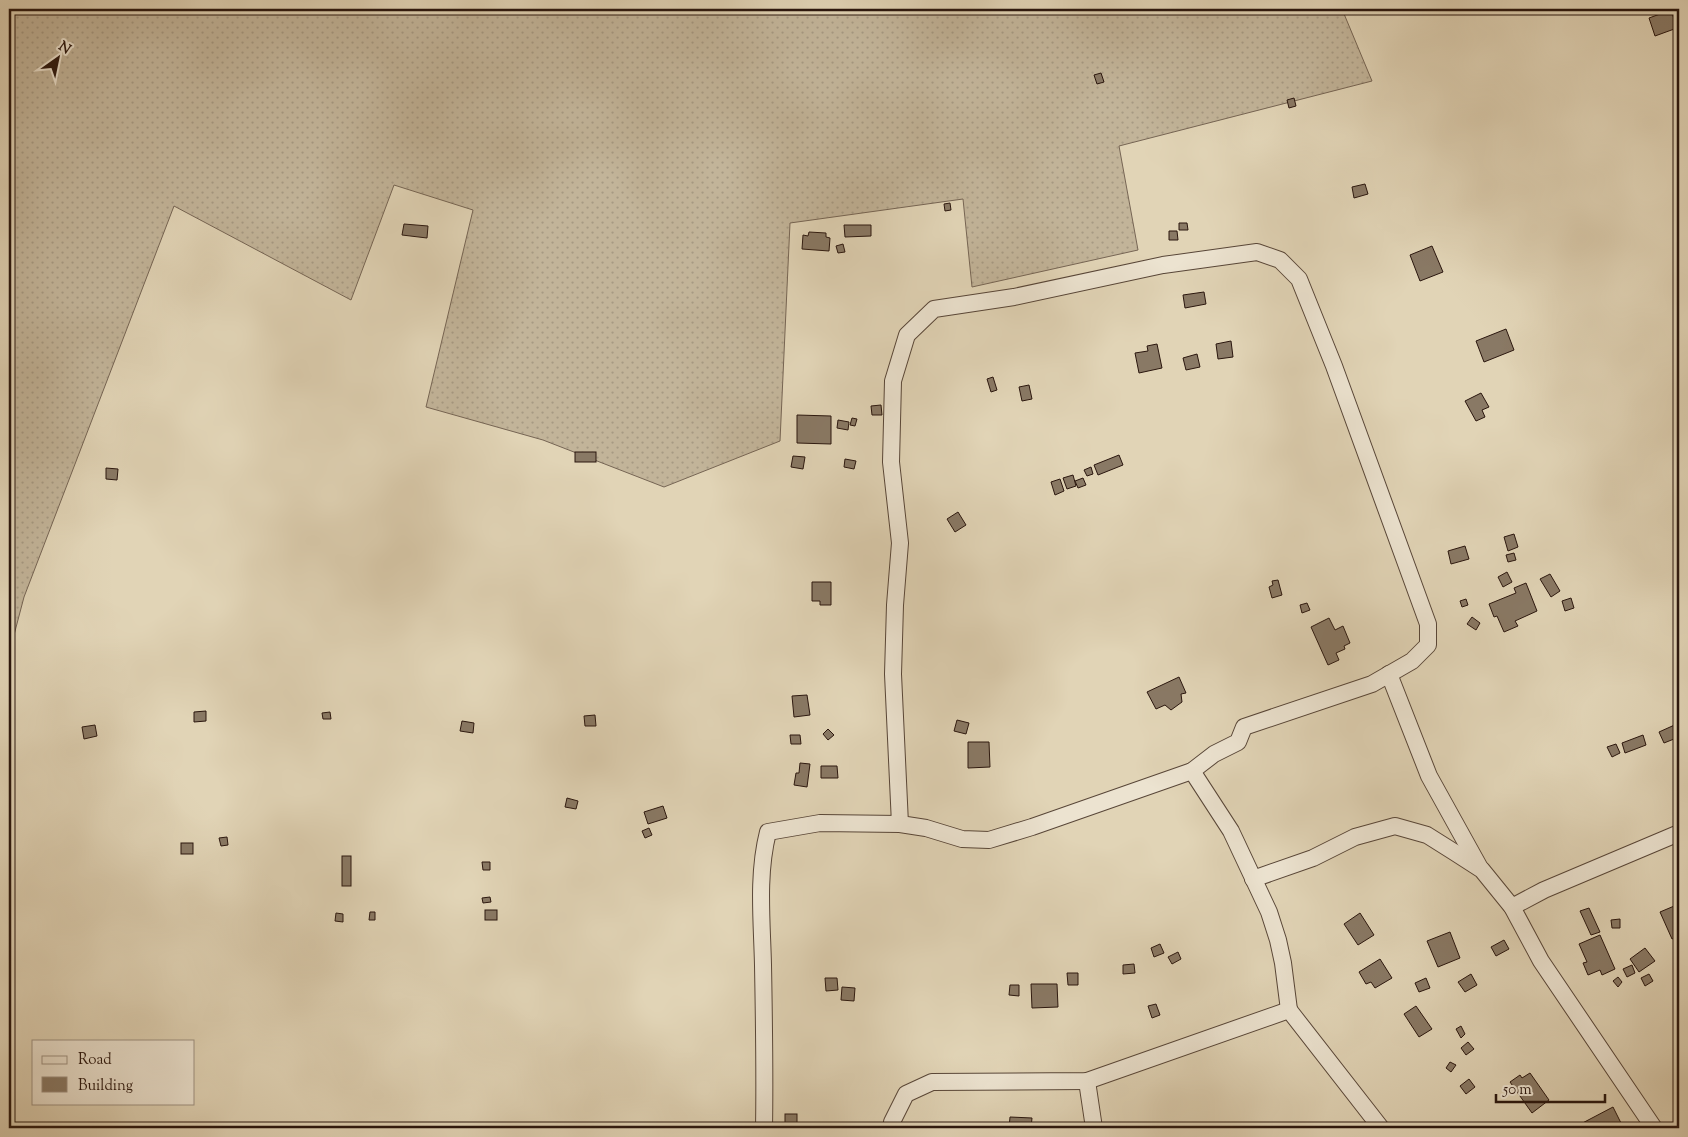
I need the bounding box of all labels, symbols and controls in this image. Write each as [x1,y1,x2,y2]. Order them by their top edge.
north arrow [32,32,82,82]
text: N [54,37,74,60]
legend [32,1040,195,1104]
text: Road [78,1050,112,1071]
scale bar [1496,1072,1604,1104]
text: Building [78,1076,133,1097]
text: 50 m [1502,1080,1532,1101]

